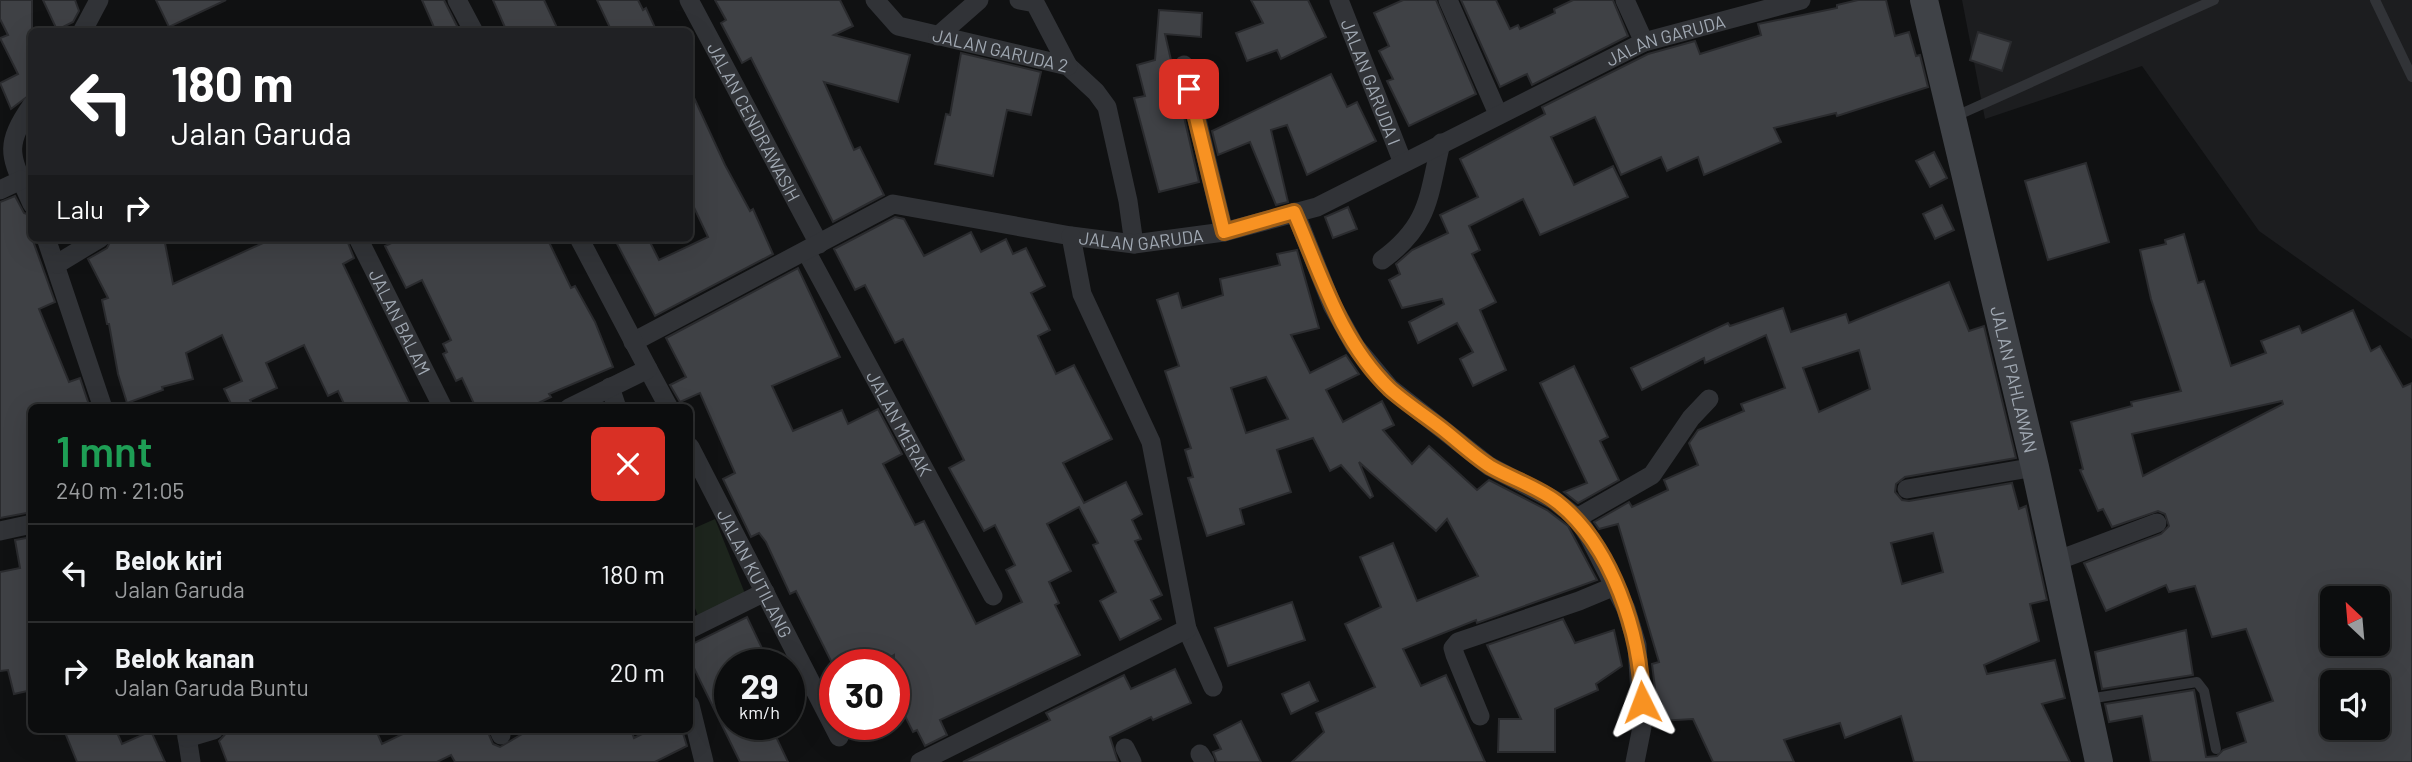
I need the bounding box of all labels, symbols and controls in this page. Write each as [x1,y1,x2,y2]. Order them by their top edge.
street label: JALAN GARUDA [1602,10,1728,71]
street label: JALAN GARUDA I [1337,16,1406,148]
street label: JALAN GARUDA 2 [931,24,1070,77]
street label: JALAN CENDRAWASIH [703,39,805,205]
text: 180 m [171,53,294,112]
icon: left [56,56,147,147]
pin [1159,59,1219,119]
icon: arrive [1170,70,1208,108]
text: Jalan Garuda [171,113,352,151]
icon: right [118,189,156,227]
text: Lalu [56,193,104,224]
street label: JALAN GARUDA [1078,224,1205,255]
street label: JALAN BALAM [364,266,436,379]
street label: JALAN PAHLAWAN [1986,304,2042,455]
street label: JALAN MERAK [862,367,937,480]
text: 1 mnt [56,425,153,475]
button: close [591,427,665,501]
text: 240 m · 21:05 [56,476,184,504]
street label: JALAN KUTILANG [713,505,797,641]
text: Belok kiri [115,544,222,575]
icon: left [56,554,94,592]
text: 180 m [601,558,665,589]
text: Jalan Garuda [115,575,245,603]
north arrow [2320,586,2390,656]
map controls [2320,586,2390,740]
text: Belok kanan [115,642,254,673]
speed limit sign: 30 [819,649,910,740]
icon: right [56,652,94,690]
text: 20 m [610,656,665,687]
text: 29 [740,664,779,706]
position arrow [1605,665,1679,739]
button: sound [2320,670,2390,740]
text: Jalan Garuda Buntu [115,673,309,701]
text: km/h [739,701,780,723]

